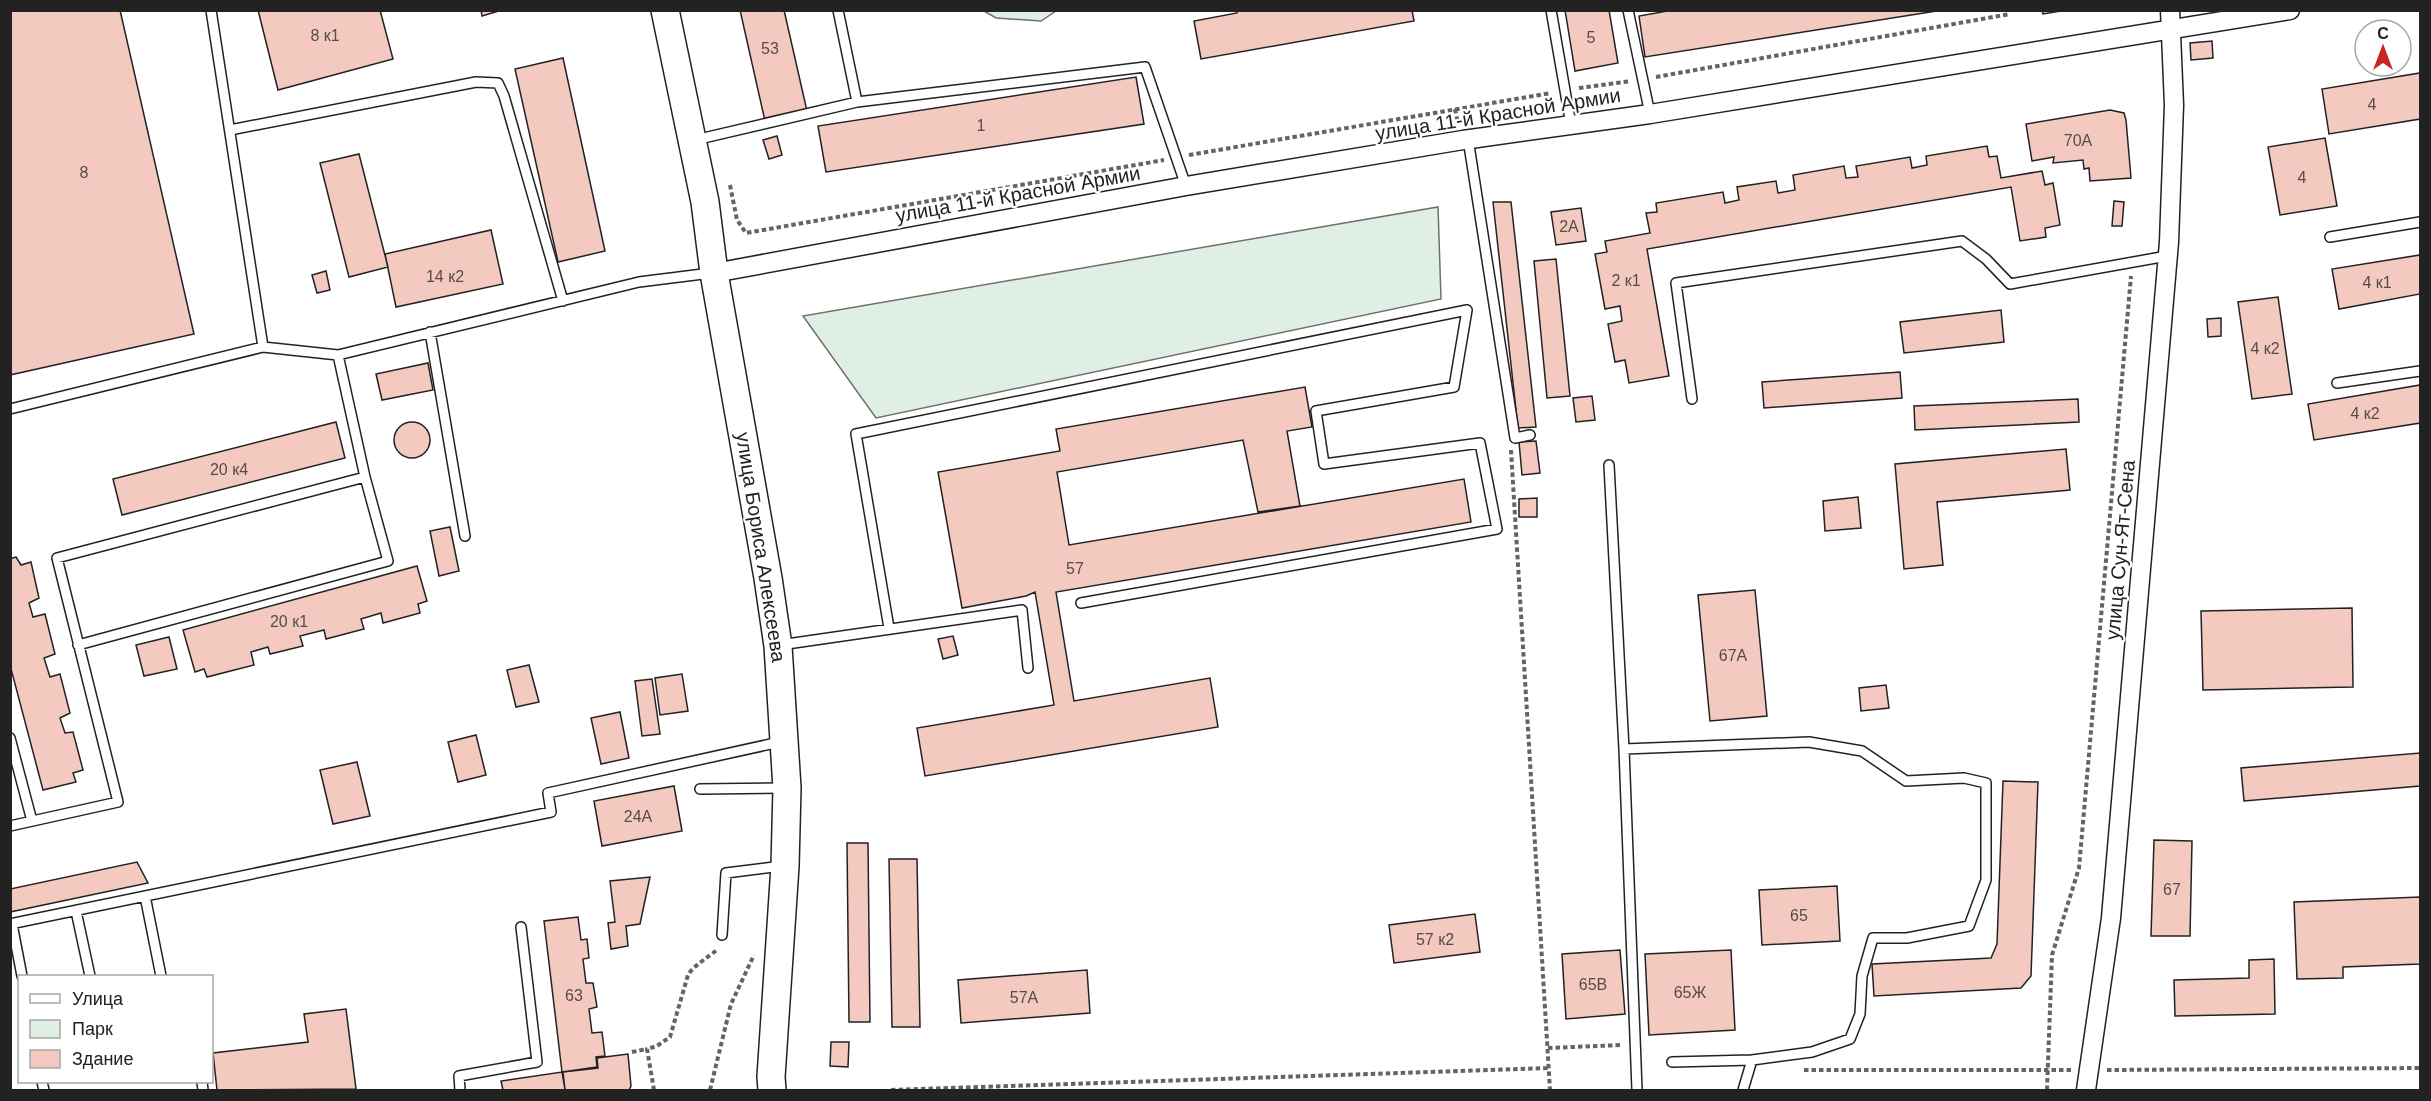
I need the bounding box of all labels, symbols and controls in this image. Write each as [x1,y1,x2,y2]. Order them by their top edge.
north arrow [2353,18,2413,78]
text: С [2377,25,2389,42]
house number: 8 к1 [310,27,340,44]
house number: 5 [1587,29,1596,46]
house number: 53 [761,40,779,57]
street label: улица 11-й Красной Армии [1374,84,1622,144]
house number: 4 [2368,96,2377,113]
house number: 1 [977,117,986,134]
house number: 70А [2064,132,2093,149]
street label: улица 11-й Красной Армии [894,162,1142,226]
house number: 8 [80,164,89,181]
house number: 4 [2298,169,2307,186]
house number: 2А [1559,218,1579,235]
house number: 14 к2 [426,268,464,285]
house number: 2 к1 [1611,272,1641,289]
house number: 4 к1 [2362,274,2392,291]
house number: 4 к2 [2250,340,2280,357]
house number: 4 к2 [2350,405,2380,422]
street label: улица Бориса Алексеева [732,430,790,664]
street label: улица Сун-Ят-Сена [2101,458,2139,641]
house number: 20 к4 [210,461,248,478]
house number: 57 [1066,560,1084,577]
house number: 20 к1 [270,613,308,630]
house number: 67А [1719,647,1748,664]
house number: 24А [624,808,653,825]
house number: 67 [2163,881,2181,898]
house number: 65 [1790,907,1808,924]
house number: 57 к2 [1416,931,1454,948]
legend [18,975,213,1083]
house number: 65В [1579,976,1607,993]
house number: 65Ж [1674,984,1707,1001]
house number: 63 [565,987,583,1004]
text: Улица [72,989,124,1009]
house number: 57А [1010,989,1039,1006]
text: Парк [72,1019,113,1039]
text: Здание [72,1049,133,1069]

